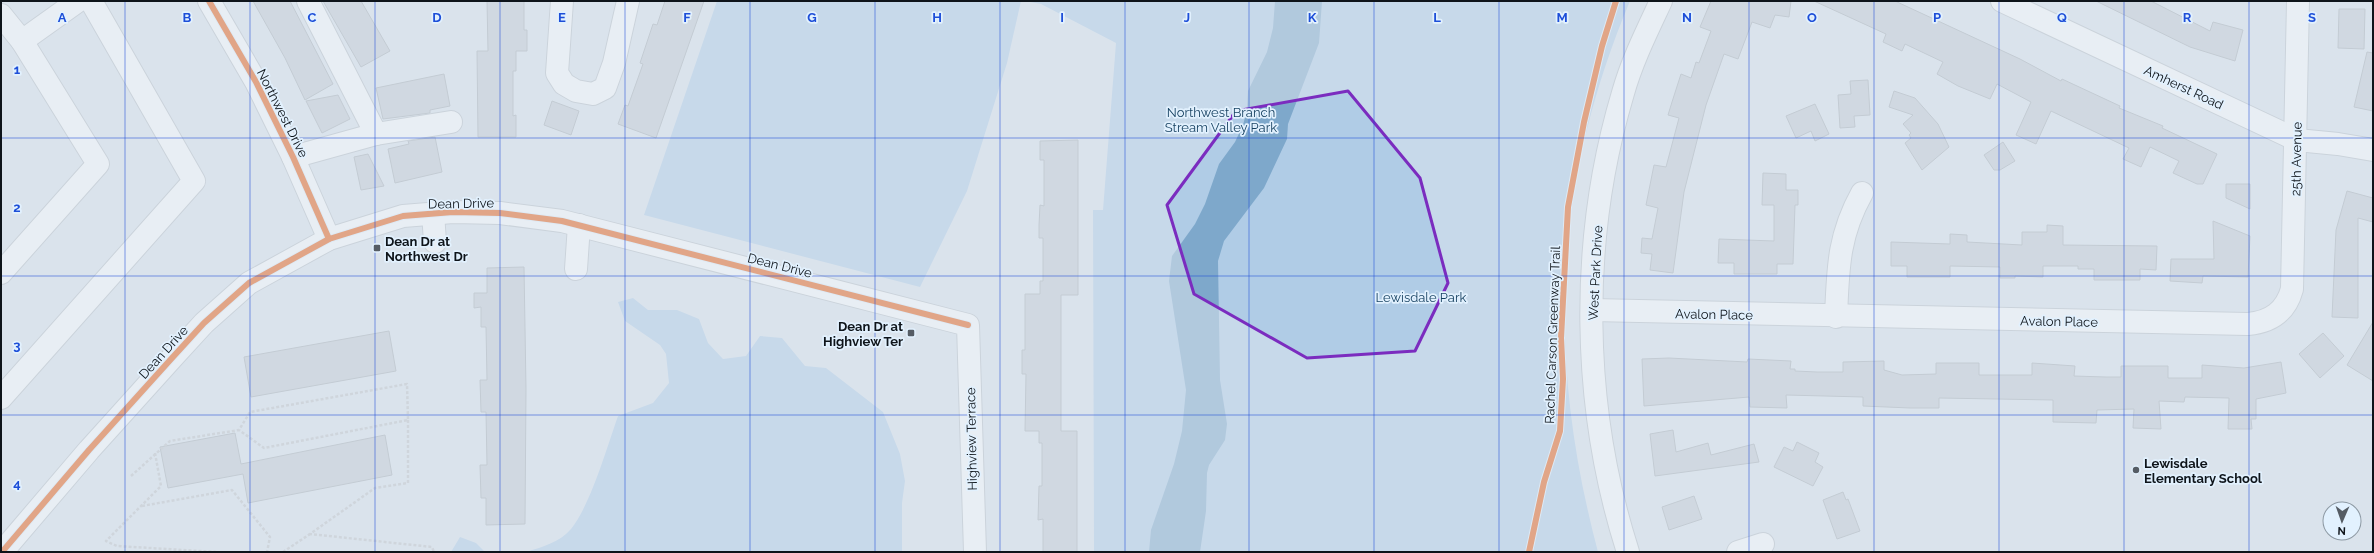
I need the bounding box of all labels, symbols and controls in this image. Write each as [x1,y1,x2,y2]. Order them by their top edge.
text: A [58,10,67,25]
text: B [183,10,192,25]
text: C [308,10,317,25]
text: D [432,10,442,25]
text: E [558,10,566,25]
text: F [683,10,691,25]
text: G [807,10,817,25]
text: H [932,10,942,25]
text: I [1060,10,1064,25]
text: J [1184,10,1190,25]
text: K [1308,10,1317,25]
text: L [1433,10,1441,25]
text: M [1556,10,1568,25]
text: N [1682,10,1692,25]
text: O [1807,10,1817,25]
text: P [1933,10,1941,25]
text: Q [2057,10,2067,25]
text: R [2183,10,2192,25]
text: S [2308,10,2316,25]
text: 1 [14,62,21,77]
street label: Amherst Road [2142,63,2226,112]
street label: Northwest Drive [254,67,311,160]
park label: Northwest Branch Stream Valley Park [1165,105,1277,135]
street label: 25th Avenue [2288,121,2305,196]
street label: Dean Drive [428,195,494,212]
text: 2 [13,200,21,215]
street label: West Park Drive [1586,225,1605,321]
place label: Dean Dr at Northwest Dr [385,234,468,264]
marker: Dean Dr at Northwest Dr [372,243,382,253]
street label: Rachel Carson Greenway Trail [1542,245,1563,424]
street label: Dean Drive [746,250,814,281]
park label: Lewisdale Park [1376,290,1466,305]
street label: Avalon Place [1675,306,1753,323]
street label: Avalon Place [2020,313,2098,330]
place label: Dean Dr at Highview Ter [823,319,903,349]
street label: Dean Drive [136,323,191,382]
marker: Dean Dr at Highview Ter [906,328,916,338]
text: 3 [13,338,21,353]
street label: Highview Terrace [963,387,980,491]
place label: Lewisdale Elementary School [2144,456,2263,486]
marker: Lewisdale Elementary School [2131,465,2141,475]
text: 4 [13,476,21,491]
north arrow [2322,501,2362,541]
text: N [2337,524,2346,537]

